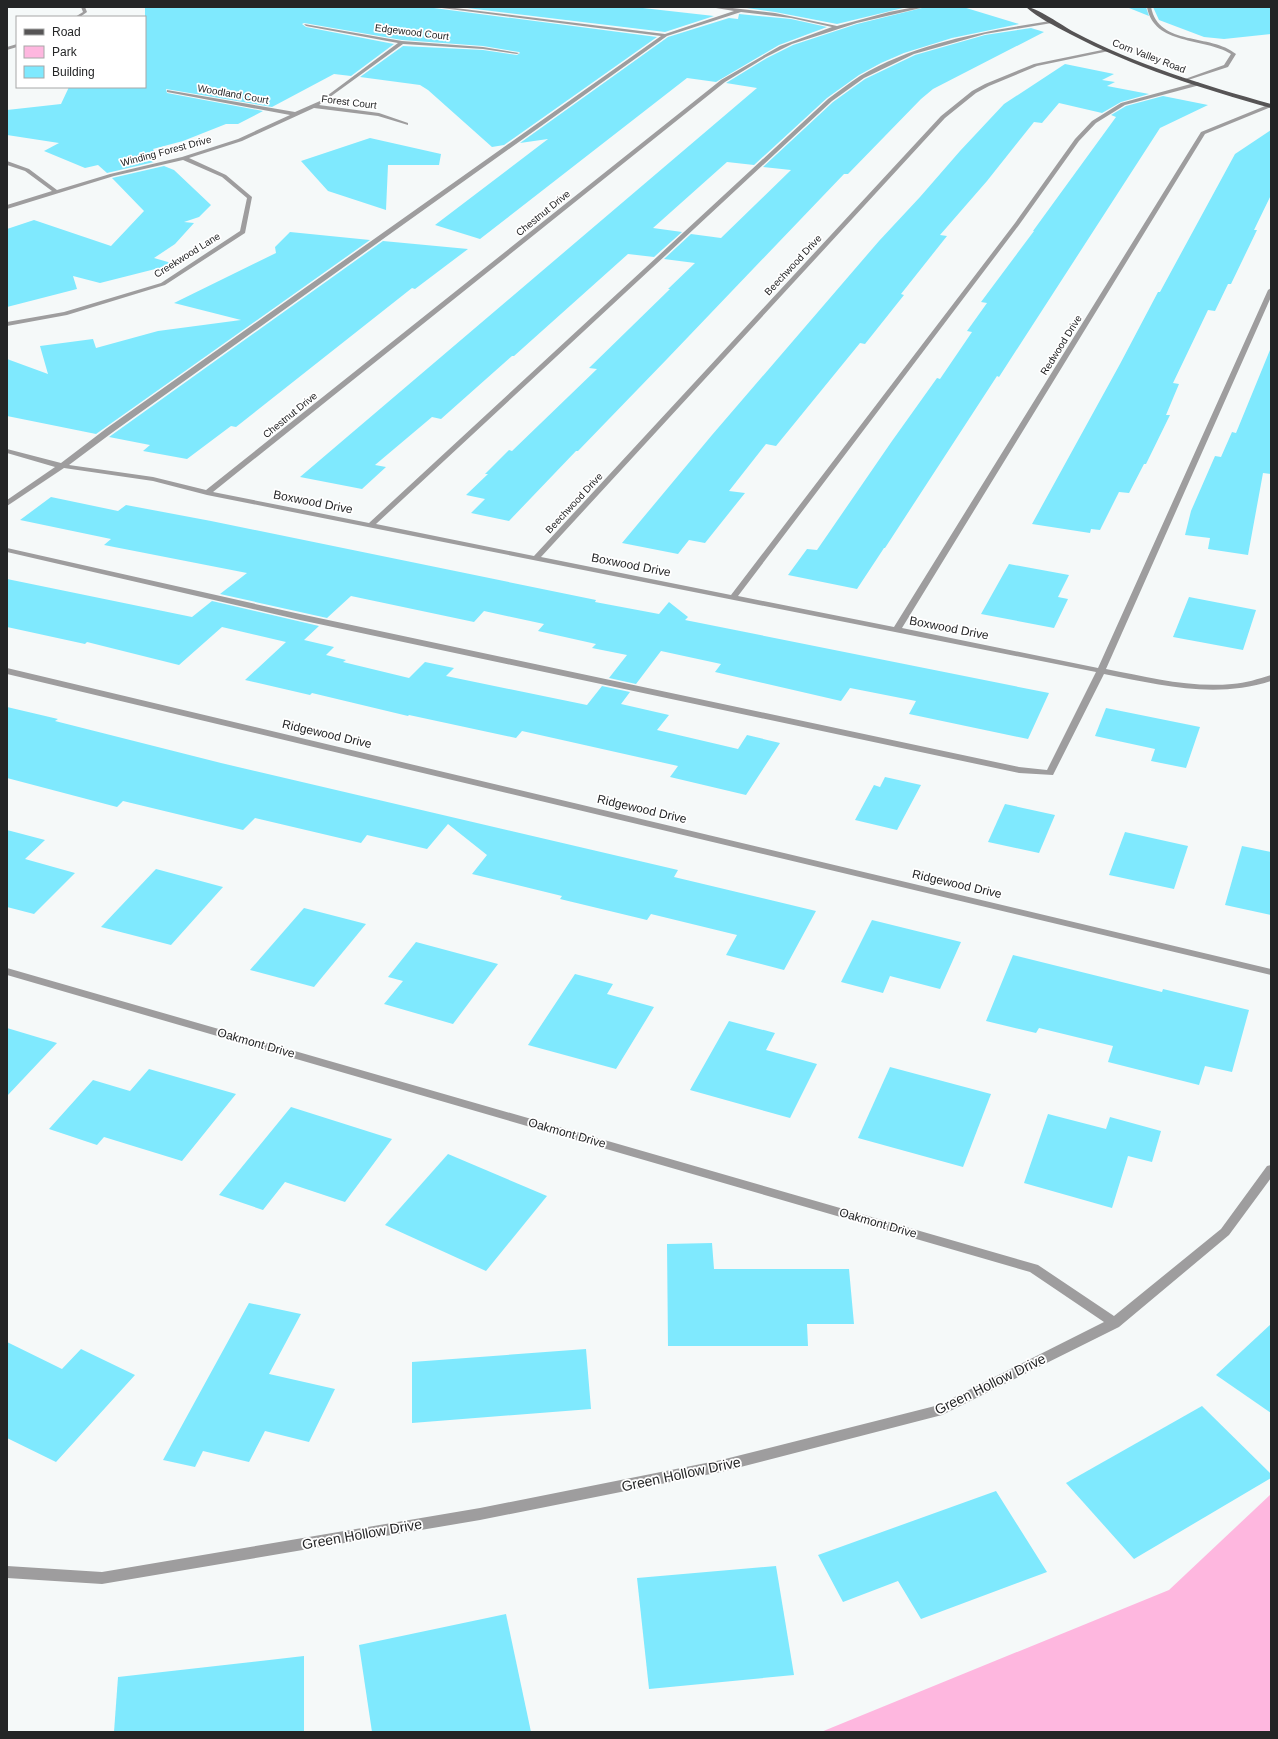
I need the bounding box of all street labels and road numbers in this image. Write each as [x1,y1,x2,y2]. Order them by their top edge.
street label: Edgewood Court [374,22,450,42]
street label: Corn Valley Road [1111,37,1187,75]
street label: Woodland Court [197,82,270,106]
street label: Forest Court [321,93,377,111]
street label: Winding Forest Drive [119,133,213,168]
street label: Chestnut Drive [514,188,573,238]
street label: Creekwood Lane [152,230,222,280]
street label: Beechwood Drive [762,232,824,297]
street label: Redwood Drive [1038,313,1084,377]
street label: Chestnut Drive [261,390,320,440]
street label: Beechwood Drive [543,470,605,535]
street label: Boxwood Drive [272,487,354,517]
street label: Boxwood Drive [590,550,672,580]
street label: Boxwood Drive [908,613,990,643]
street label: Ridgewood Drive [281,717,373,751]
street label: Ridgewood Drive [596,792,688,826]
street label: Ridgewood Drive [911,867,1003,901]
street label: Oakmont Drive [216,1025,297,1061]
street label: Oakmont Drive [527,1115,608,1151]
street label: Oakmont Drive [838,1205,919,1241]
street label: Green Hollow Drive [932,1350,1048,1418]
street label: Green Hollow Drive [620,1454,742,1494]
street label: Green Hollow Drive [301,1516,423,1552]

